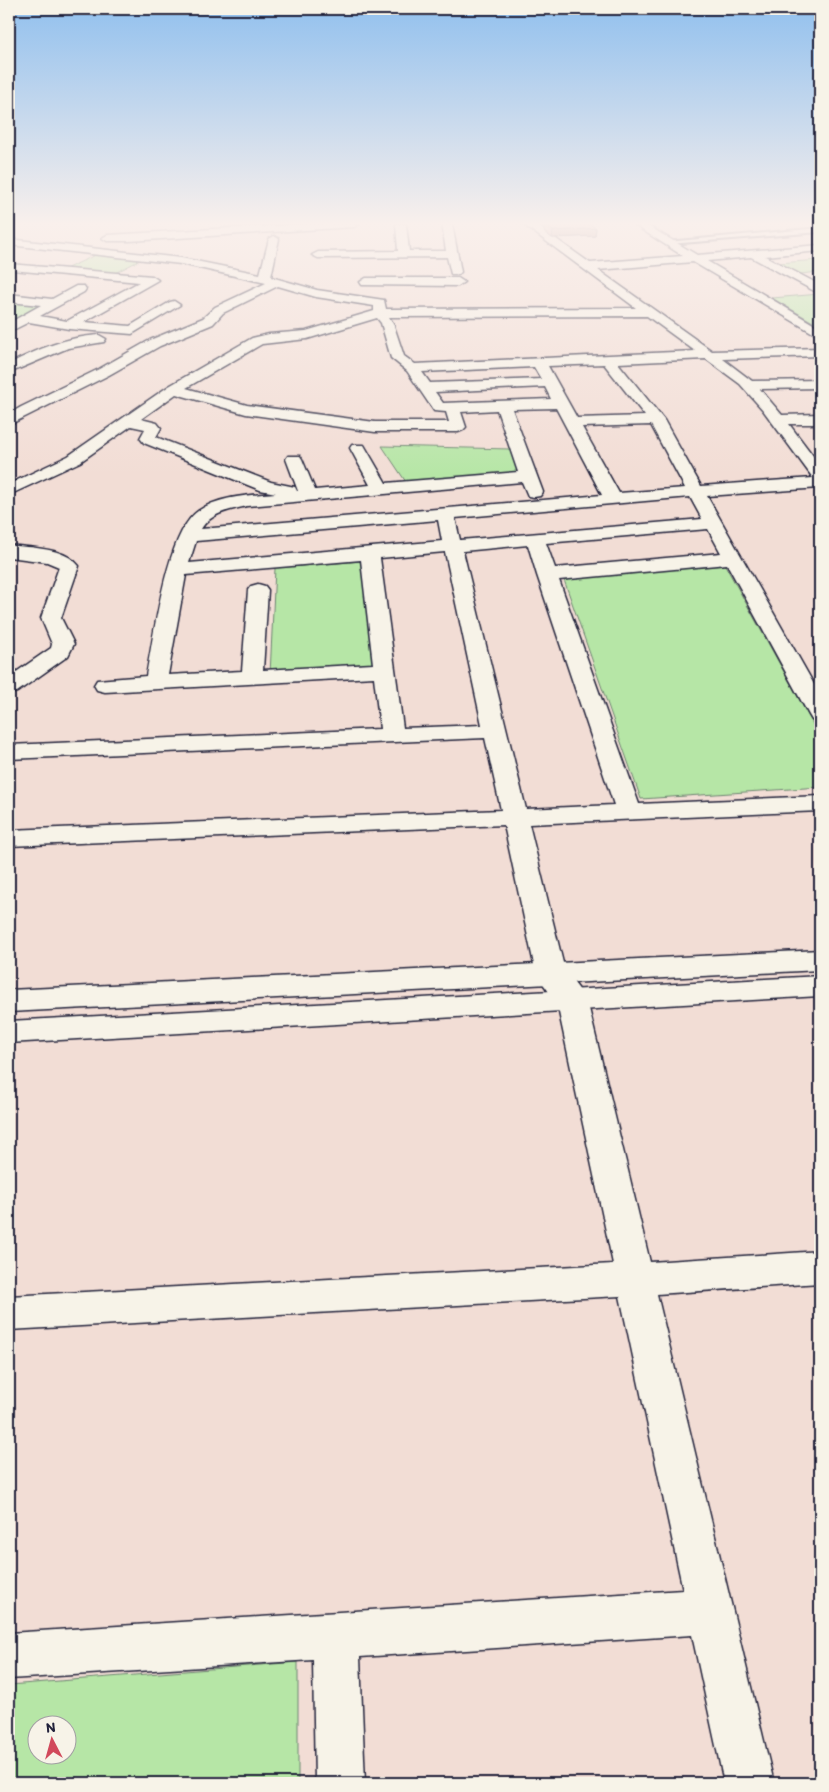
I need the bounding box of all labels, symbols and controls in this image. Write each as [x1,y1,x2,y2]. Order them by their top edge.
north arrow [28,1714,78,1764]
text: N [45,1719,56,1737]

